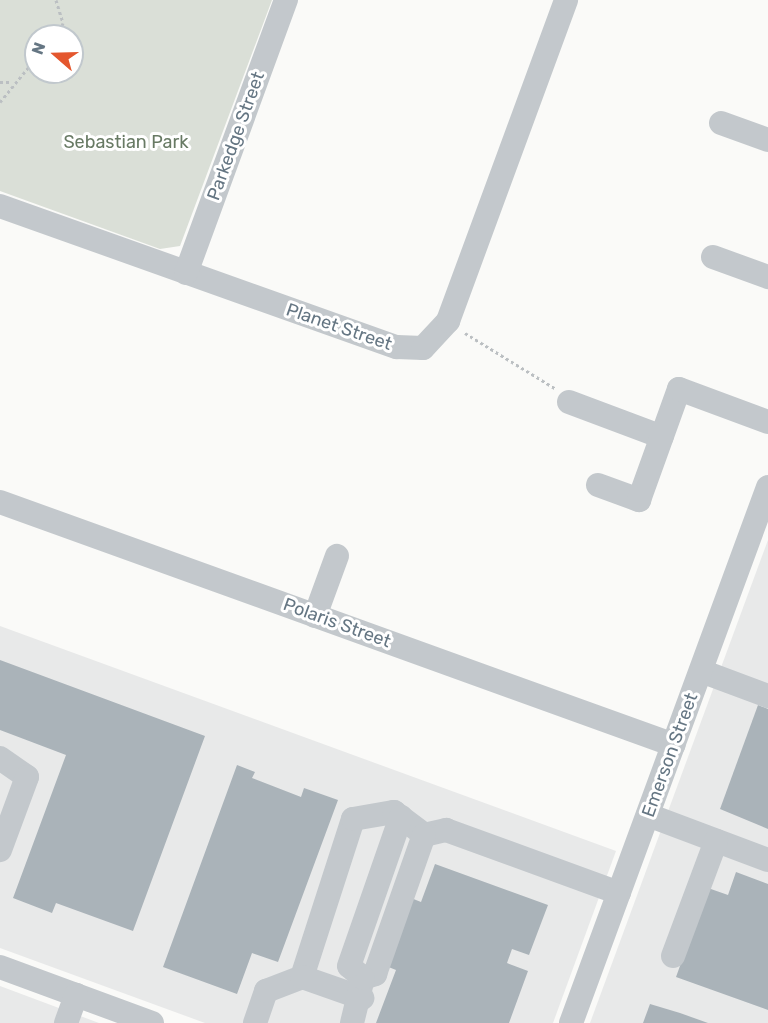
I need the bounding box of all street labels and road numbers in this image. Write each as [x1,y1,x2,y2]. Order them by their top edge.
street label: Parkedge Street [203,69,269,203]
street label: Planet Street [283,299,395,355]
street label: Polaris Street [280,594,394,652]
street label: Emerson Street [638,690,702,820]

